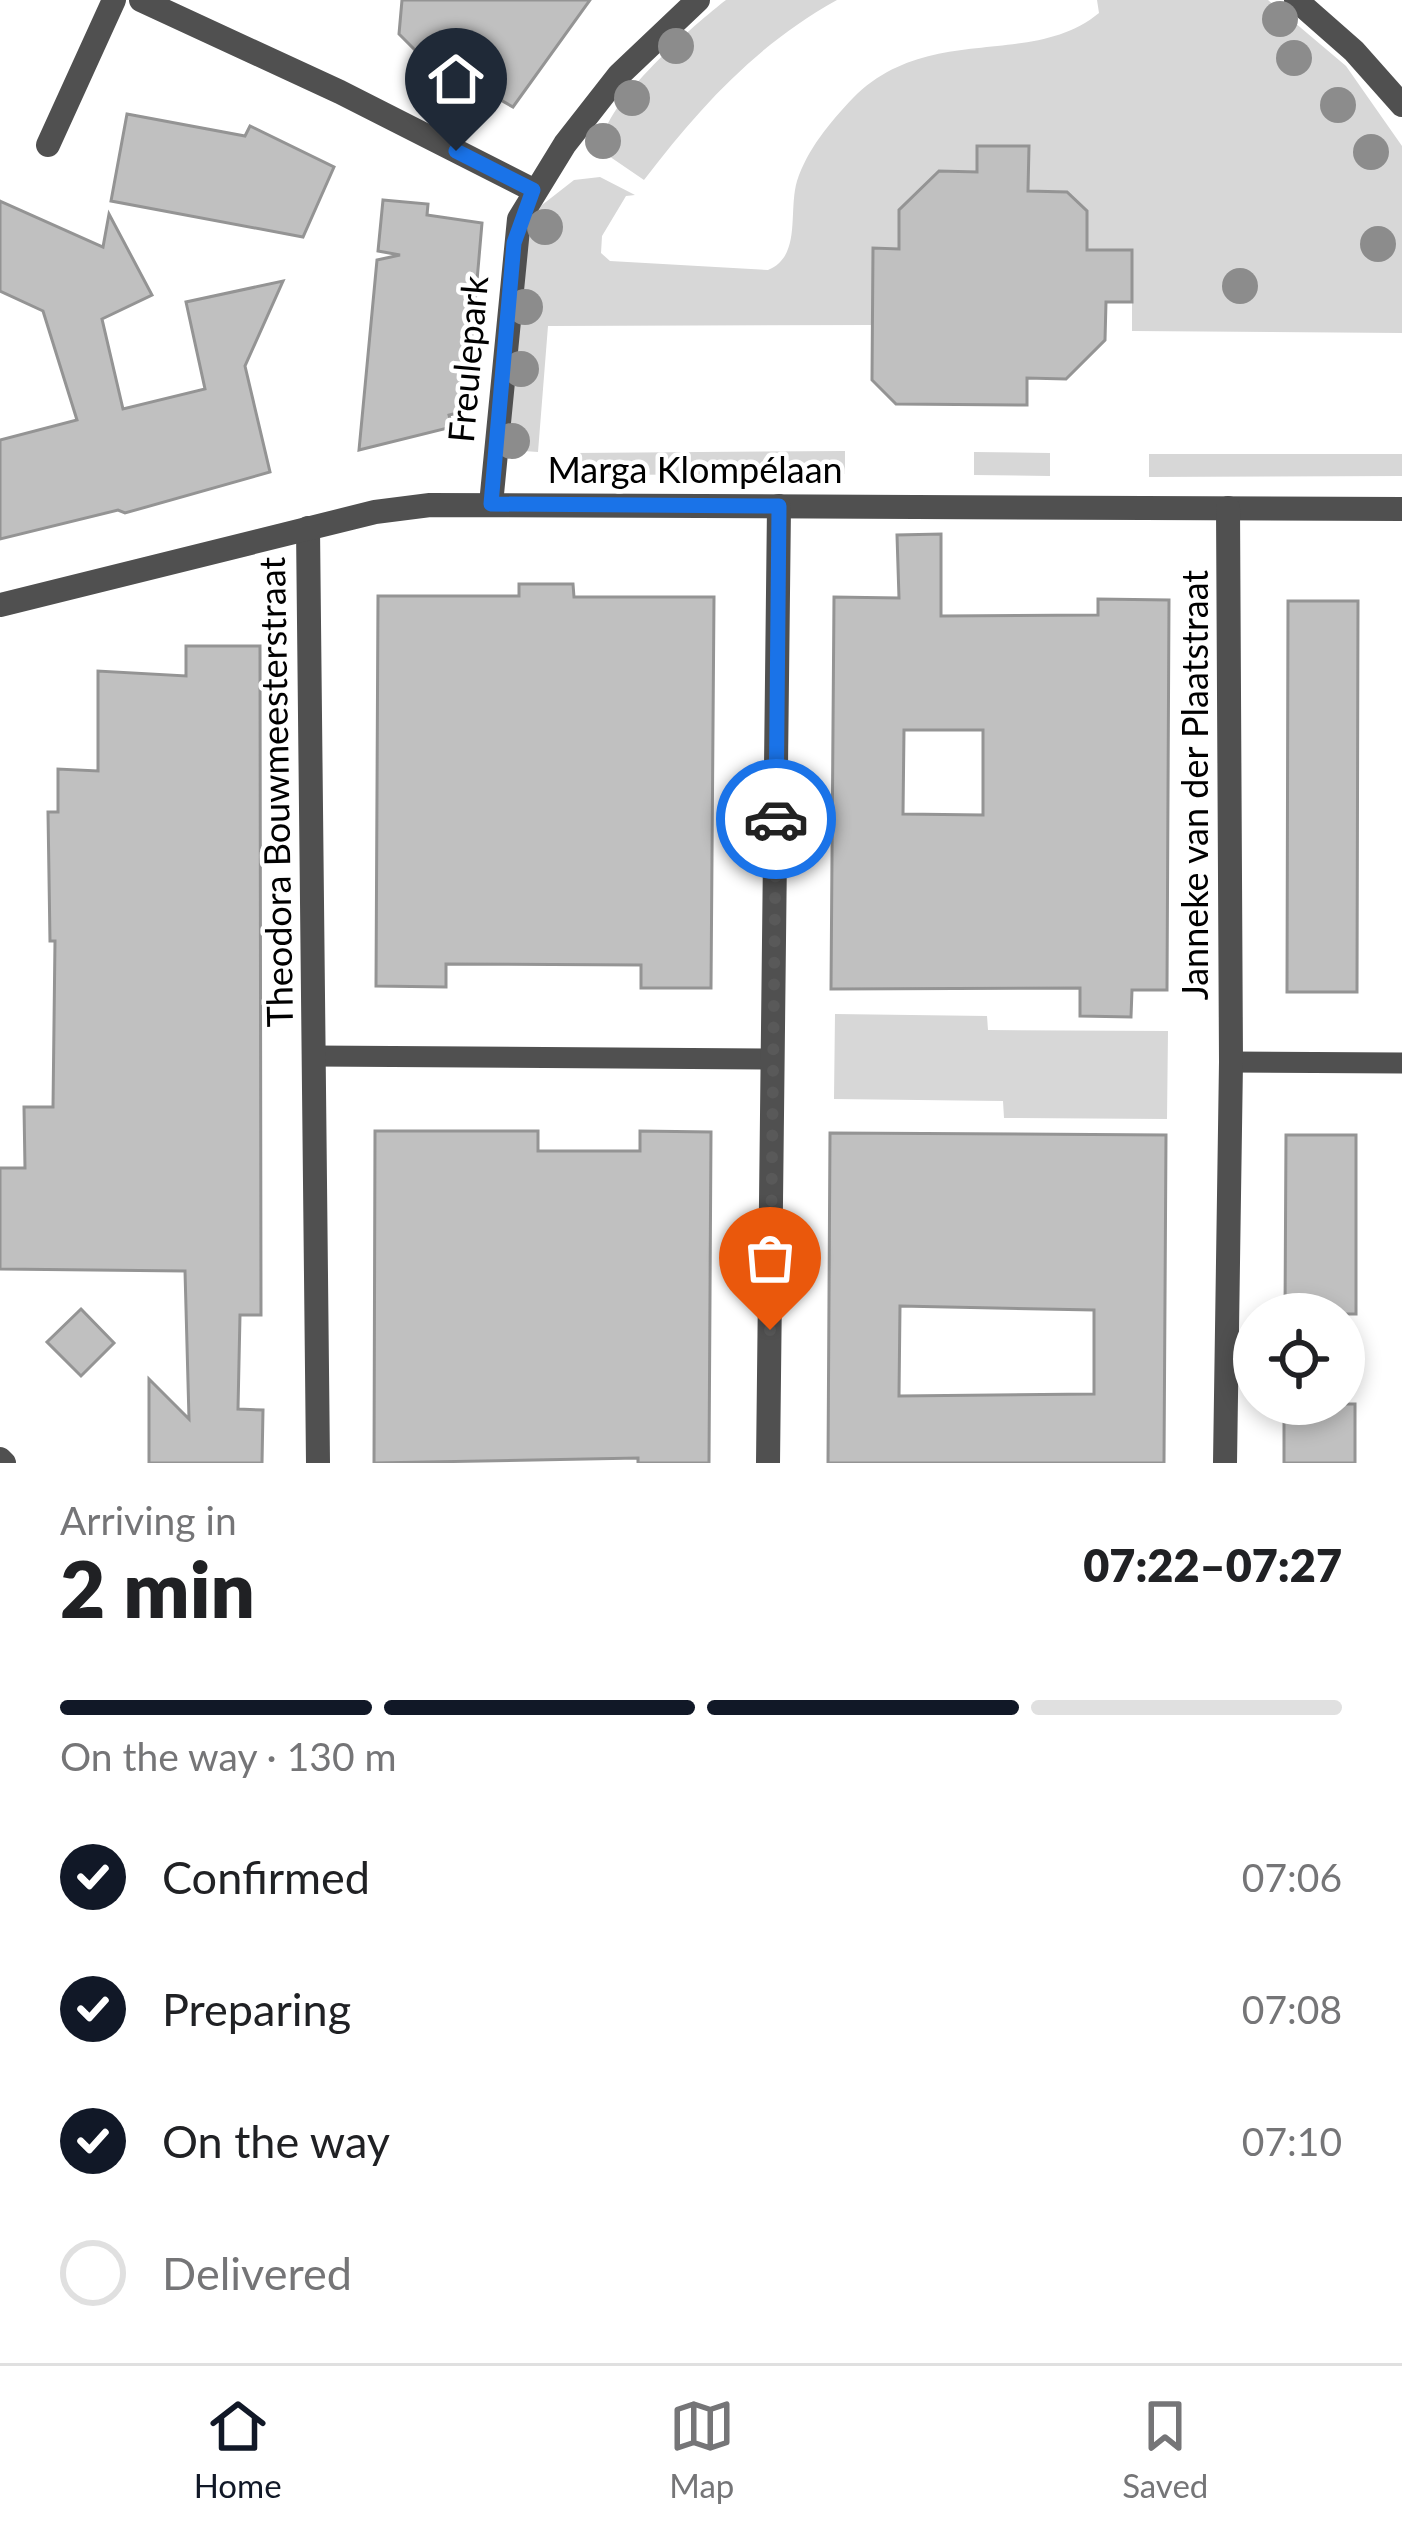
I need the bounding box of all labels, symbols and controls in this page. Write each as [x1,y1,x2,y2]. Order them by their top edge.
pin [405,28,507,151]
icon: home [423,46,489,112]
street label: Freulepark [438,273,496,444]
street label: Marga Klompélaan [547,447,843,491]
street label: Theodora Bouwmeesterstraat [249,556,301,1028]
street label: Janneke van der Plaatstraat [1172,570,1216,1000]
courier [716,759,836,879]
icon: car [743,786,809,852]
pin [719,1207,821,1330]
icon: bag [737,1225,803,1291]
map controls [1233,1293,1365,1425]
button: locate [1233,1293,1365,1425]
text: Arriving in [60,1497,237,1543]
text: 07:22–07:27 [1083,1538,1342,1592]
text: 2 min [60,1541,255,1635]
text: On the way · 130 m [60,1733,397,1779]
icon: check [60,1844,126,1910]
text: Confirmed [162,1850,370,1904]
text: 07:06 [1242,1854,1342,1900]
icon: check [60,1976,126,2042]
text: Preparing [162,1982,351,2036]
text: 07:08 [1242,1986,1342,2032]
icon: check [60,2108,126,2174]
text: On the way [162,2114,390,2168]
text: 07:10 [1242,2118,1342,2164]
text: Delivered [162,2246,352,2300]
tab: Home [194,2393,282,2505]
tab: Map [669,2393,735,2505]
tab: Saved [1122,2393,1208,2505]

